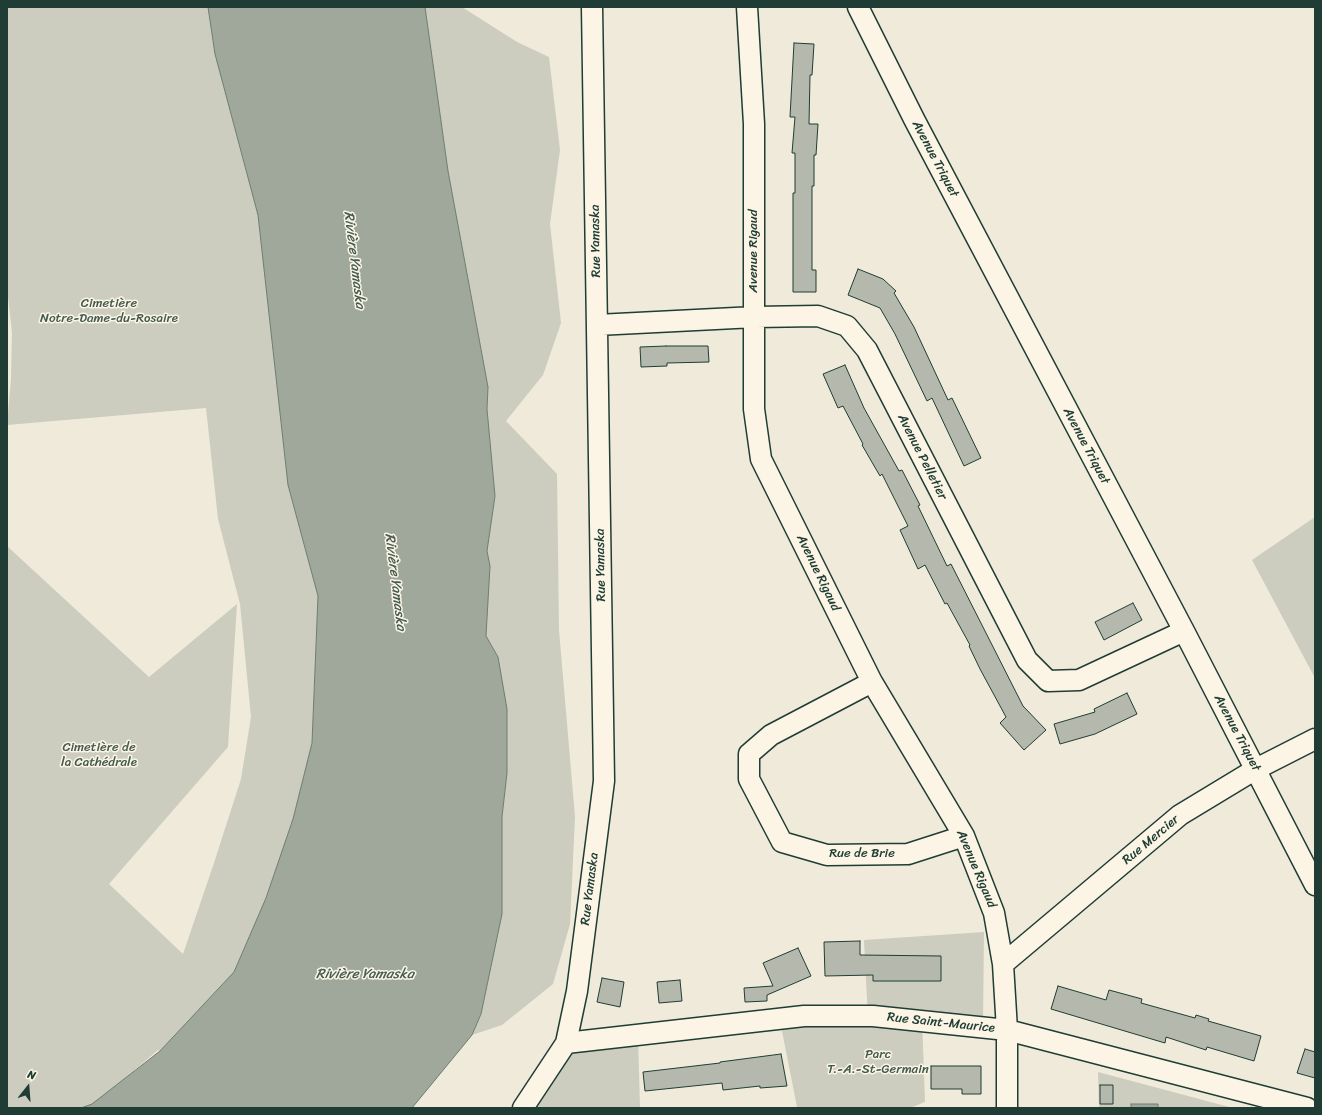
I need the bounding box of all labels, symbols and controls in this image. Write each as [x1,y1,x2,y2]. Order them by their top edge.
street label: Avenue Triquet [908,118,962,200]
street label: Rue Yamaska [588,204,604,278]
street label: Avenue Rigaud [746,209,762,293]
water label: Rivière Yamaska [340,210,368,310]
park label: Cimetière Notre-Dame-du-Rosaire [40,296,178,327]
street label: Avenue Triquet [1059,405,1113,487]
street label: Avenue Pelletier [894,411,950,503]
street label: Rue Yamaska [593,528,609,602]
water label: Rivière Yamaska [381,532,409,632]
street label: Avenue Rigaud [793,532,843,614]
street label: Avenue Triquet [1210,692,1264,774]
park label: Cimetière de la Cathédrale [61,740,137,771]
street label: Rue Mercier [1119,812,1183,868]
street label: Avenue Rigaud [953,828,999,910]
street label: Rue de Brie [829,846,895,862]
street label: Rue Yamaska [578,852,602,926]
water label: Rivière Yamaska [316,966,414,982]
street label: Rue Saint-Maurice [886,1010,996,1036]
park label: Parc T.-A.-St-Germain [827,1047,929,1078]
text: N [25,1065,38,1085]
north arrow [8,1067,48,1107]

